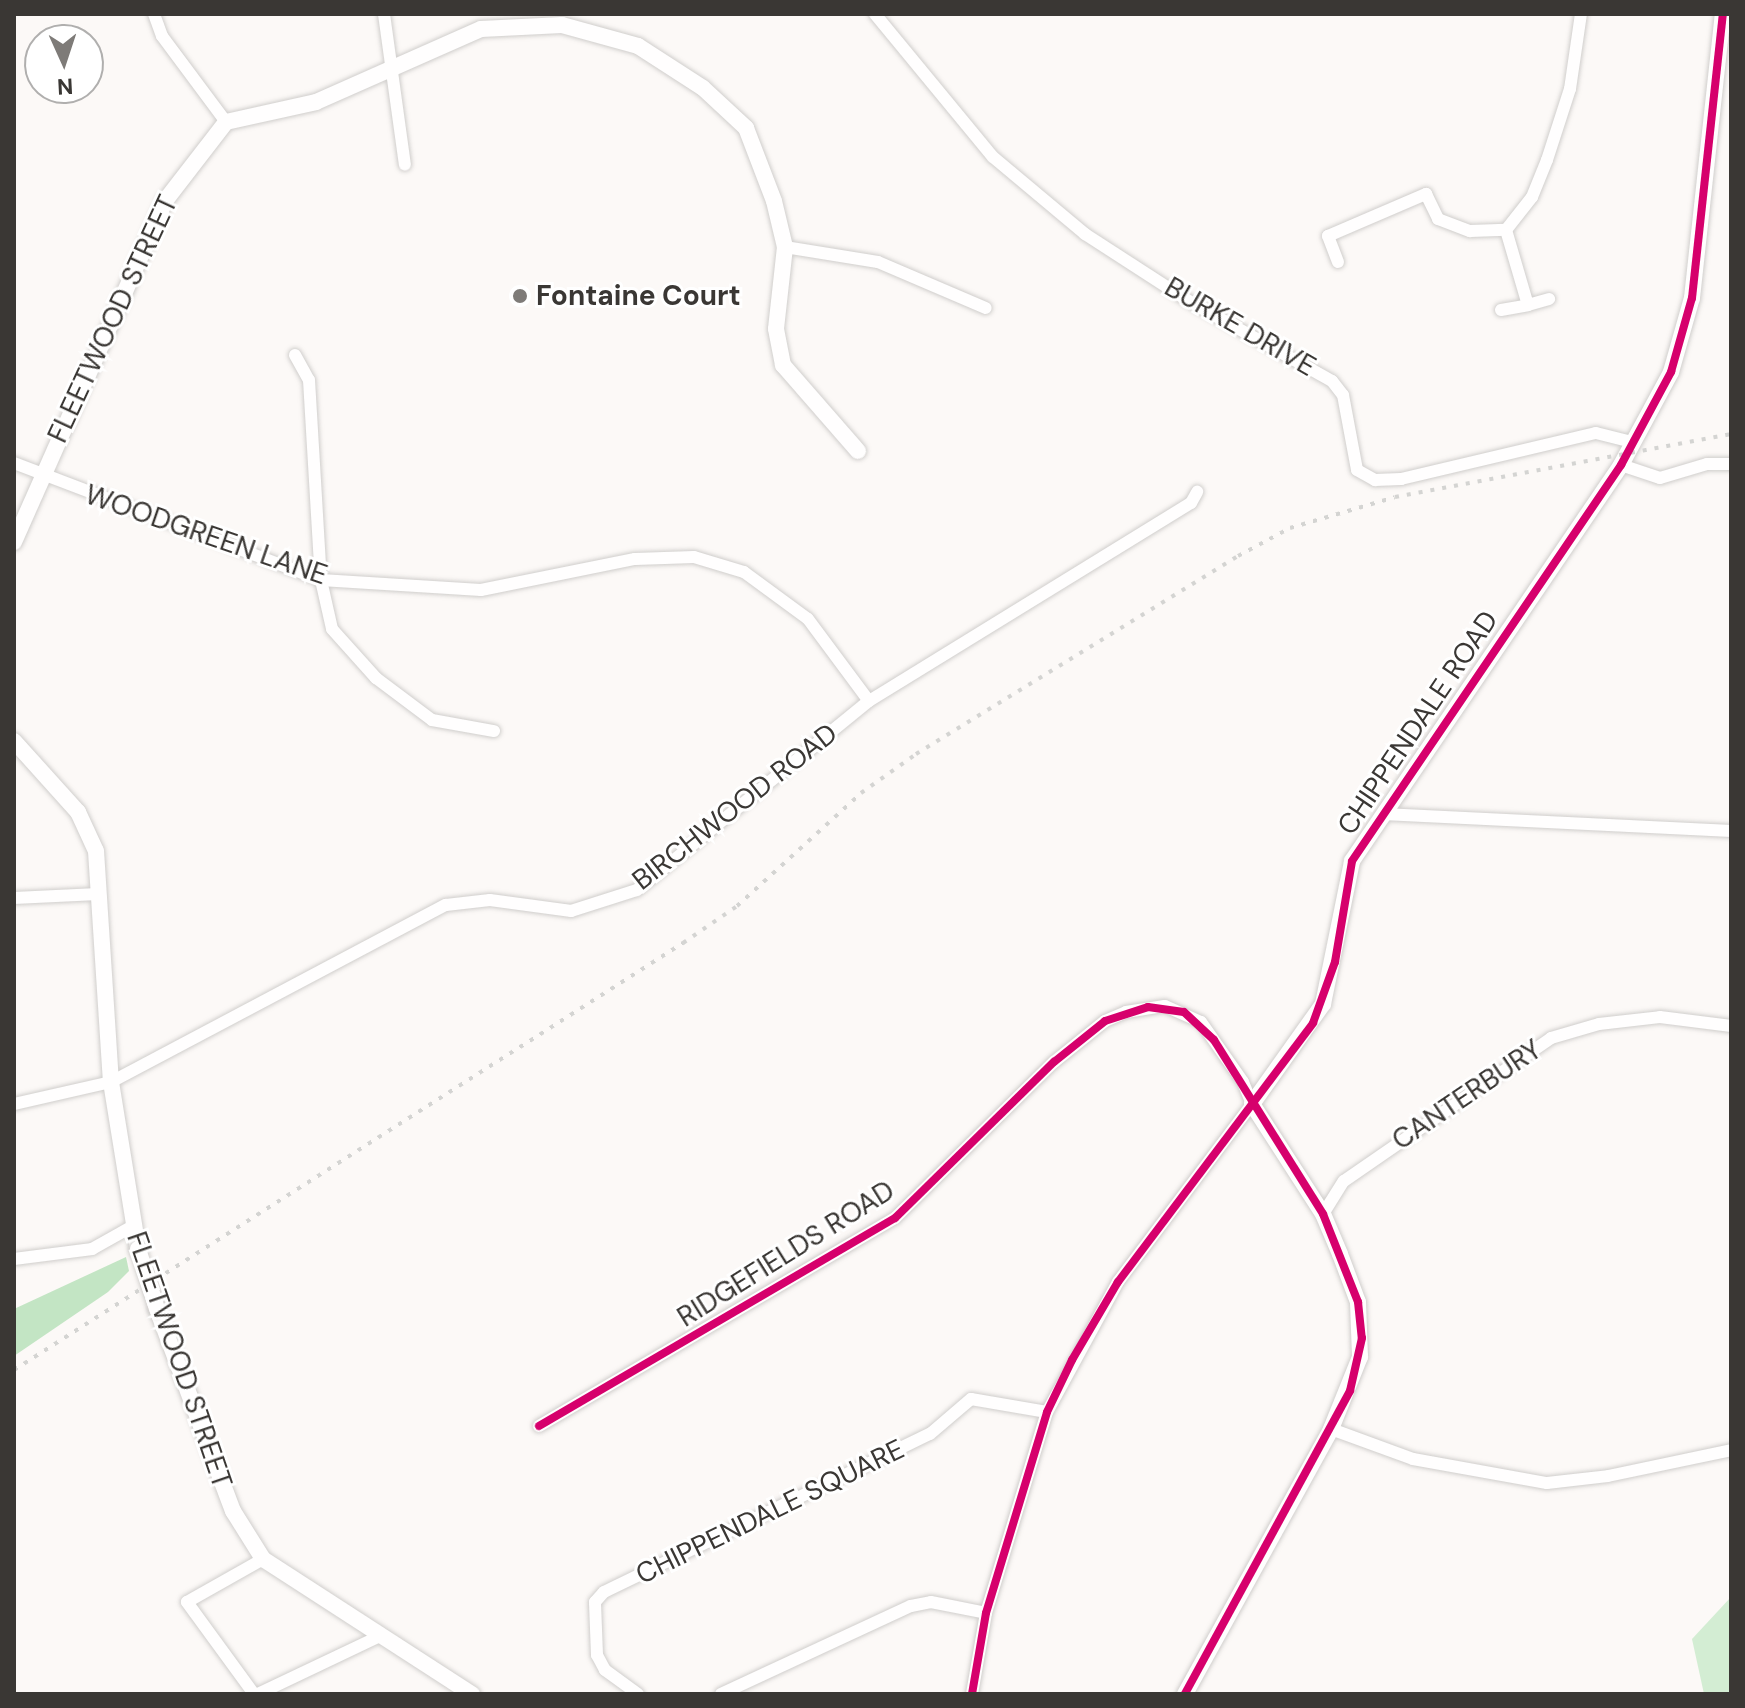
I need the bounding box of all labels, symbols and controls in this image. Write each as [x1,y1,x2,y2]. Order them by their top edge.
north arrow [24,24,104,104]
text: N [56,72,74,101]
street label: FLEETWOOD STREET [41,190,185,448]
street label: BURKE DRIVE [1159,270,1321,384]
place label: Fontaine Court [536,279,741,313]
marker: Fontaine Court [511,287,529,305]
street label: WOODGREEN LANE [81,478,331,592]
street label: CHIPPENDALE ROAD [1331,605,1505,841]
street label: BIRCHWOOD ROAD [626,717,844,897]
street label: CANTERBURY [1386,1033,1548,1157]
street label: RIDGEFIELDS ROAD [671,1174,901,1334]
street label: FLEETWOOD STREET [119,1227,239,1493]
street label: CHIPPENDALE SQUARE [630,1432,910,1592]

